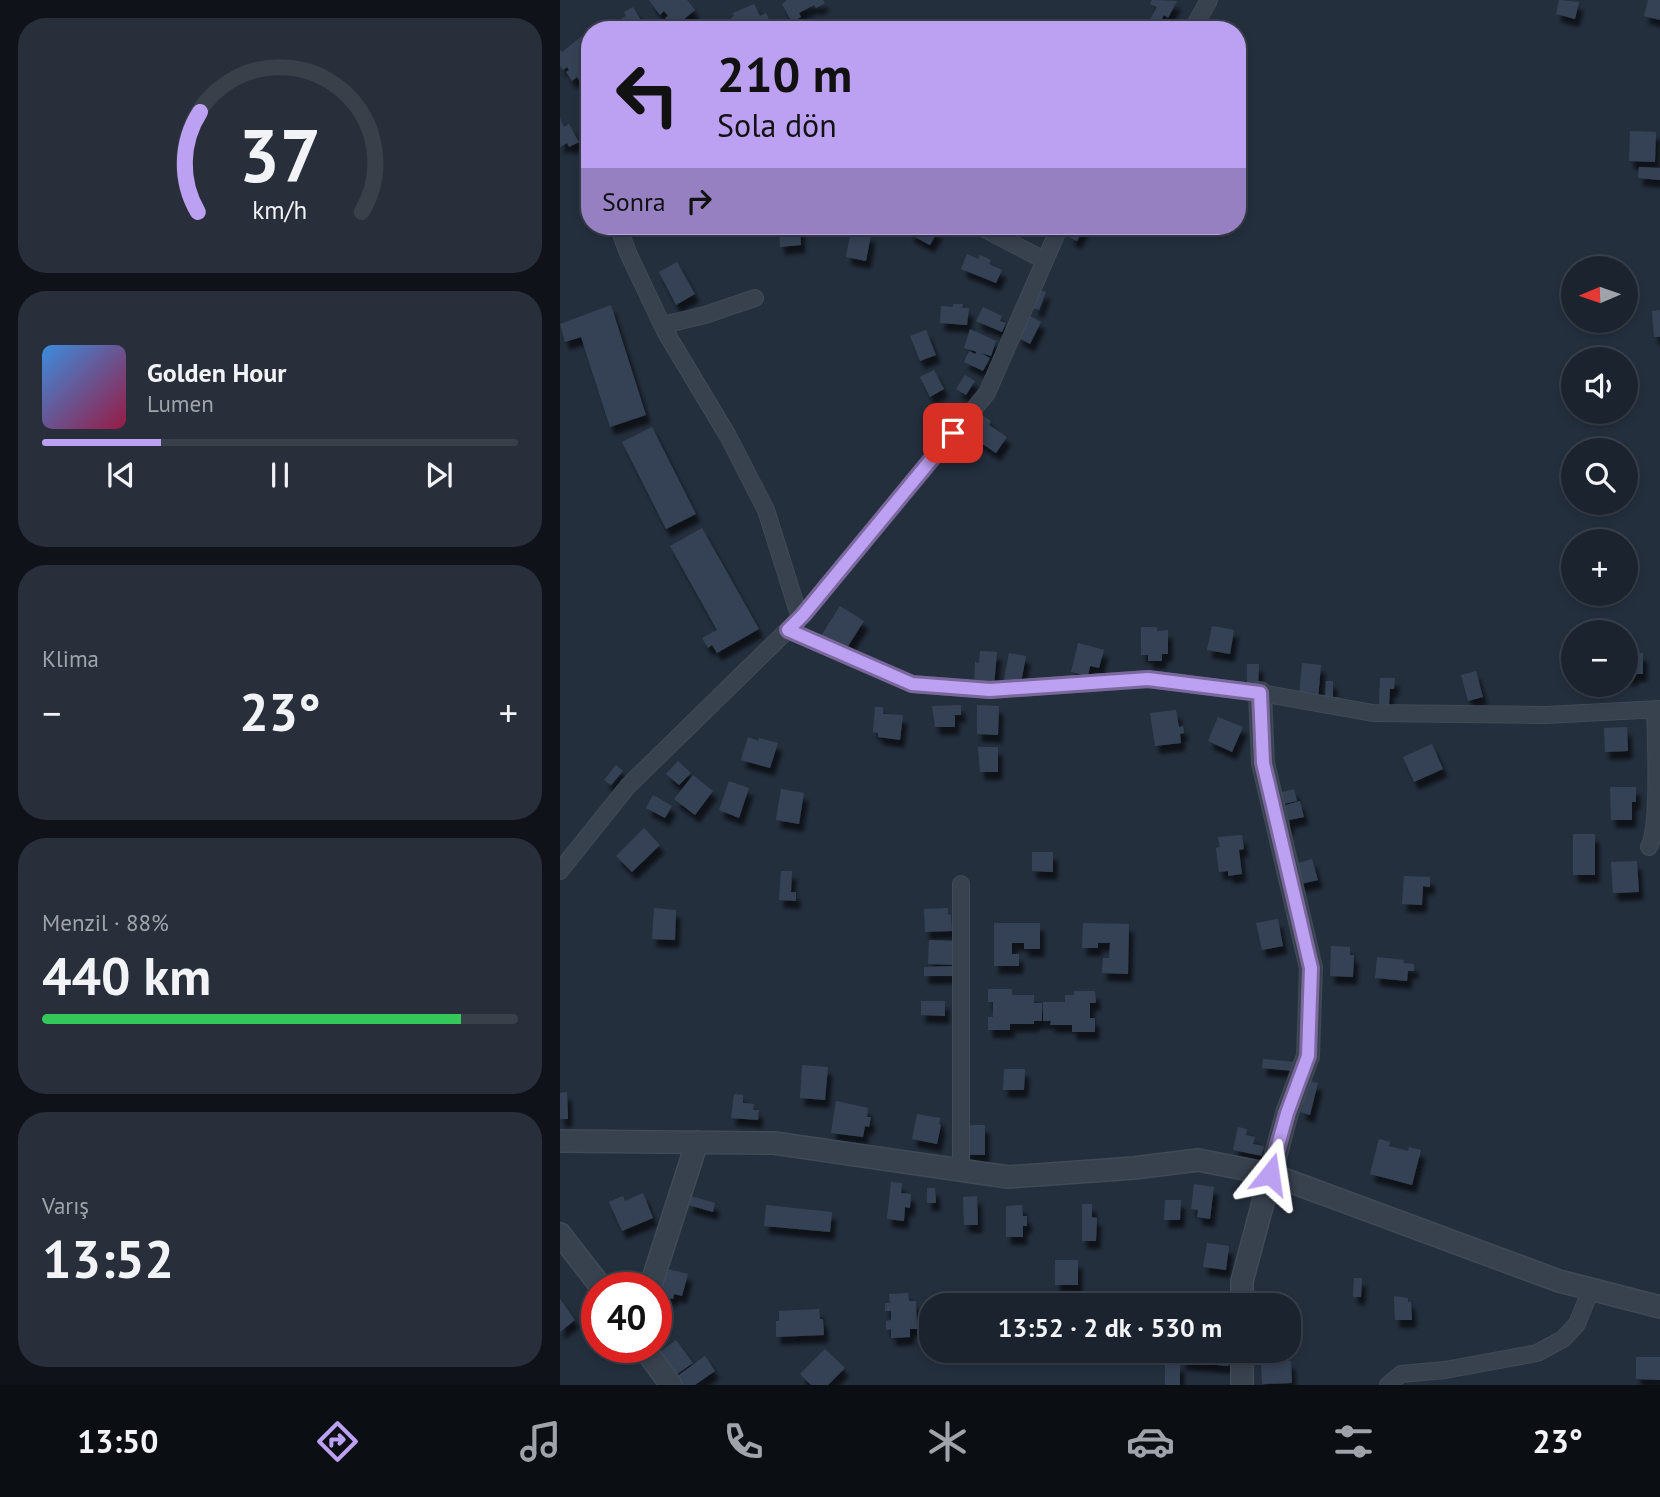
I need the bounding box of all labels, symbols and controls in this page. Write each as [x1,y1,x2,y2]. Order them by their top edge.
text: 210 m [717,42,852,106]
icon: left [602,49,693,140]
text: Sola dön [717,104,837,146]
text: 37 [239,108,321,202]
icon: right [680,182,718,220]
text: Sonra [602,185,666,218]
text: km/h [253,194,307,226]
north arrow [1561,256,1638,332]
map controls [1561,256,1638,697]
button: sound [1561,347,1638,424]
text: Golden Hour [147,356,286,389]
text: Lumen [147,389,214,418]
pin [923,403,983,463]
icon: arrive [934,414,972,452]
button: search [1561,438,1638,515]
icon: previous [102,456,140,494]
icon: pause [261,456,299,494]
icon: next [420,456,458,494]
button: + [1561,529,1638,606]
button: − [1561,620,1638,697]
text: Klima [42,644,99,673]
text: 23° [239,678,321,745]
text: − [42,688,61,737]
text: + [499,688,518,737]
text: Menzil · 88% [42,908,169,937]
text: 440 km [42,942,211,1009]
position arrow [1233,1137,1307,1211]
text: Varış [42,1191,89,1220]
text: 13:52 [42,1225,174,1292]
speed limit sign: 40 [581,1272,672,1363]
text: 13:52 · 2 dk · 530 m [998,1311,1222,1344]
icon: directions [313,1417,362,1466]
icon: music [516,1417,565,1466]
icon: phone [719,1417,768,1466]
icon: climate [923,1417,972,1466]
icon: car [1126,1417,1175,1466]
icon: filters [1329,1417,1378,1466]
text: 13:50 [77,1420,158,1462]
text: 23° [1533,1420,1583,1462]

